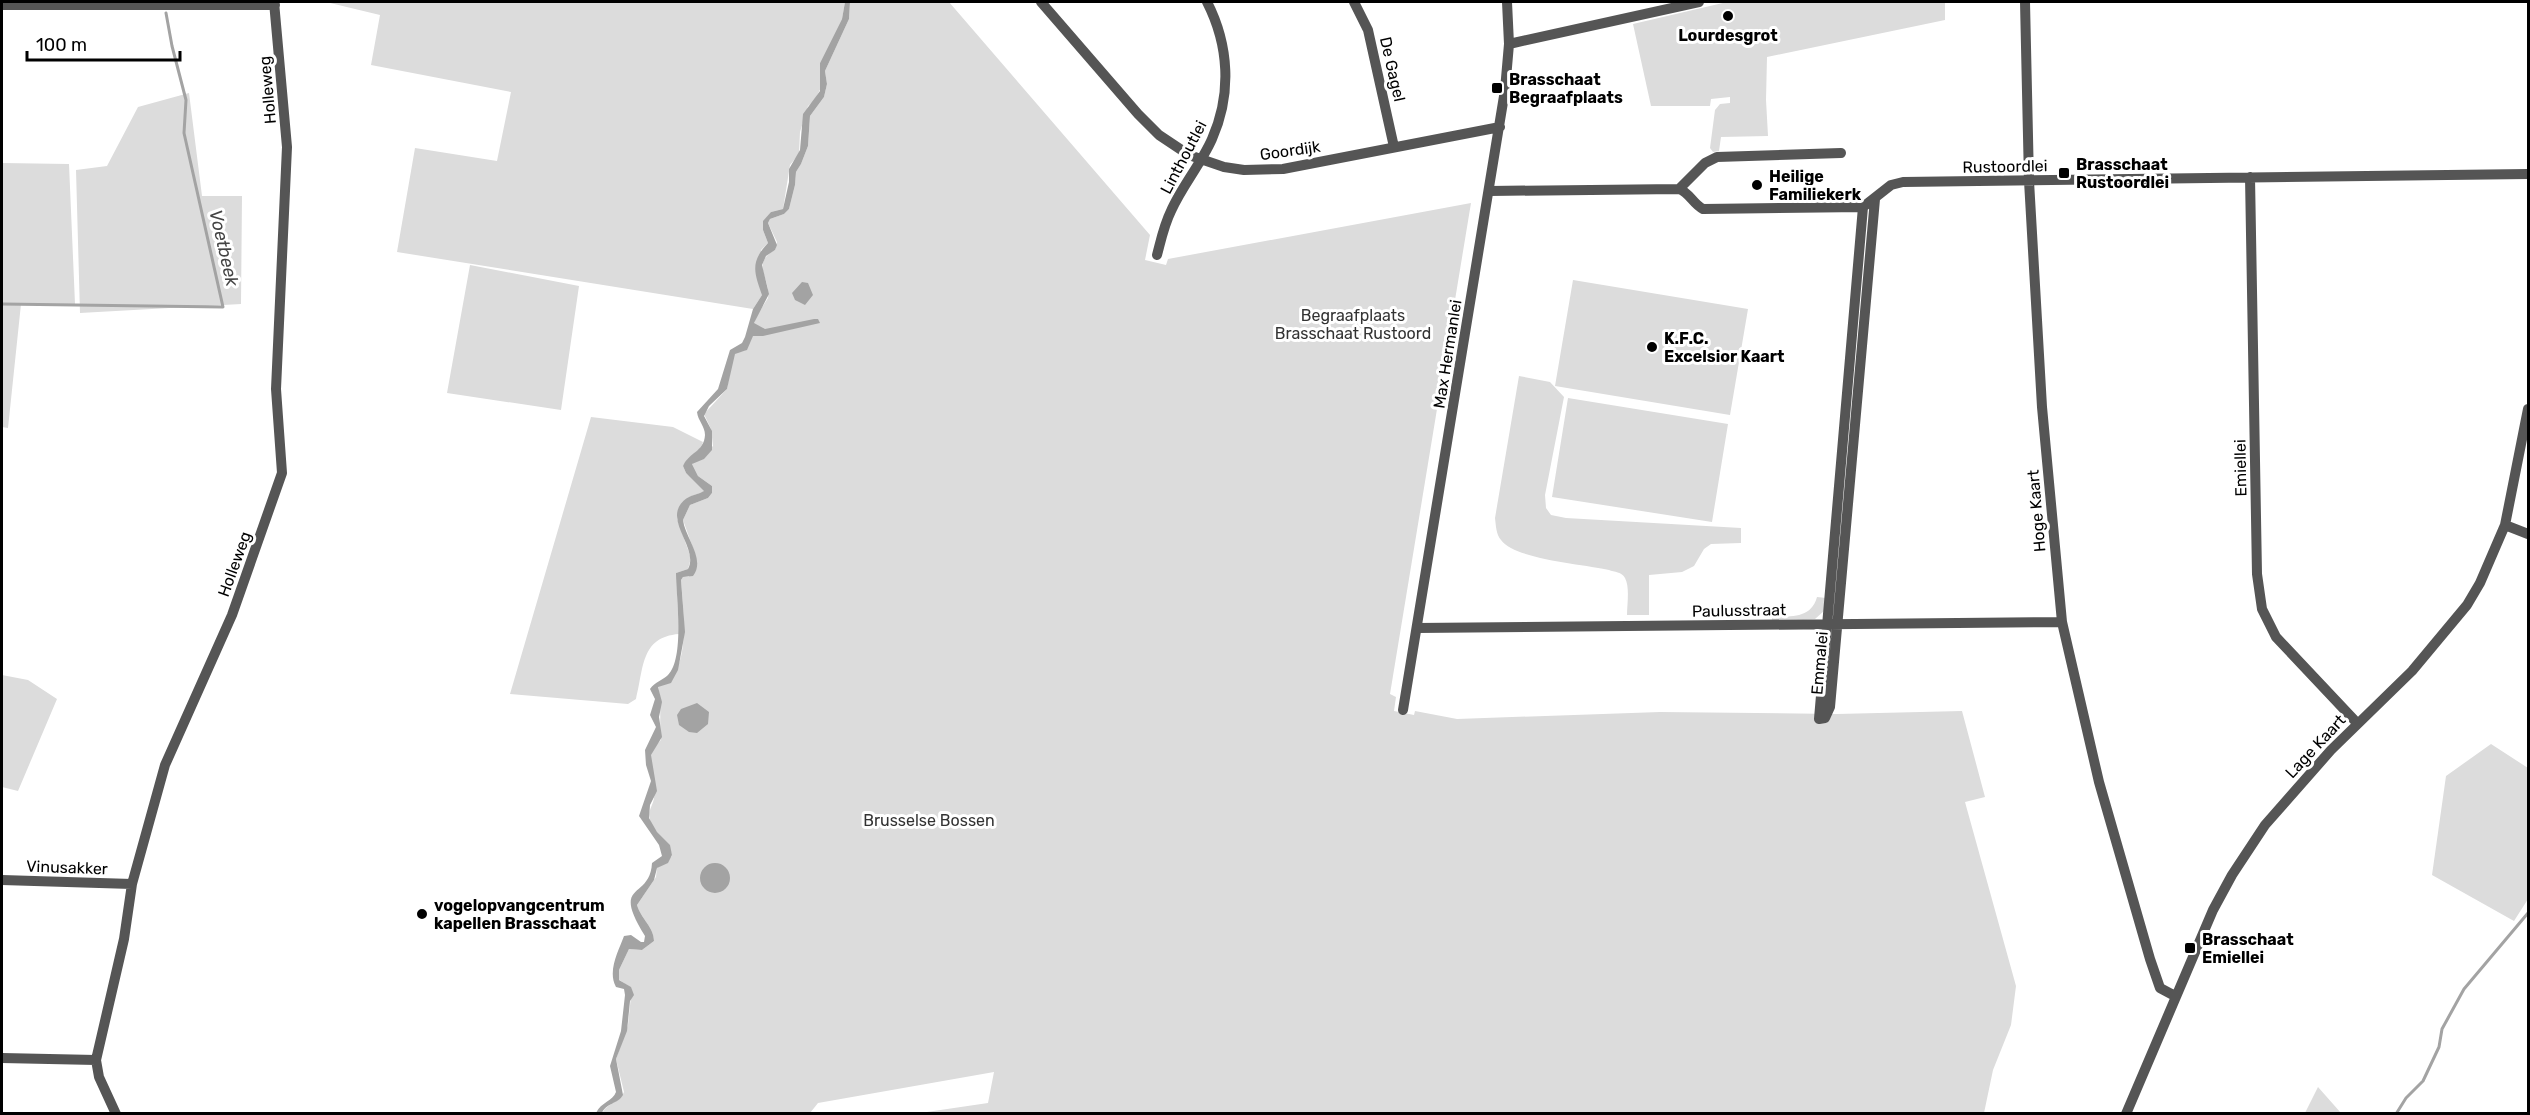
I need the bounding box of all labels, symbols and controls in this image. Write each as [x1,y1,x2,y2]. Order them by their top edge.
marker: Lourdesgrot [1721,9,1735,23]
scale bar [27,24,180,62]
place label: Lourdesgrot [1678,26,1778,45]
text: 100 m [36,34,87,56]
street label: De Gagel [1376,35,1409,103]
street label: Holleweg [255,55,280,125]
place label: Brasschaat Begraafplaats [1509,70,1623,107]
marker: Brasschaat Begraafplaats [1490,81,1504,95]
street label: Linthoutlei [1156,117,1211,197]
street label: Goordijk [1259,137,1322,164]
place label: Brasschaat Rustoordlei [2076,155,2169,192]
street label: Rustoordlei [1962,156,2048,177]
marker: Brasschaat Rustoordlei [2057,166,2071,180]
place label: Heilige Familiekerk [1769,167,1862,204]
marker: Heilige Familiekerk [1750,178,1764,192]
water label: Voetbeek [204,207,244,289]
street label: Max Hermanlei [1430,298,1465,410]
park label: Begraafplaats Brasschaat Rustoord [1275,306,1431,343]
place label: K.F.C. Excelsior Kaart [1664,329,1785,366]
marker: K.F.C. Excelsior Kaart [1645,340,1659,354]
street label: Emiellei [2231,439,2250,497]
street label: Hoge Kaart [2023,469,2050,553]
street label: Holleweg [214,529,255,599]
street label: Paulusstraat [1692,600,1786,621]
street label: Emmalei [1807,630,1832,696]
street label: Lage Kaart [2281,711,2350,782]
park label: Brusselse Bossen [863,811,995,830]
street label: Vinusakker [26,857,108,878]
place label: vogelopvangcentrum kapellen Brasschaat [434,896,605,933]
marker: vogelopvangcentrum kapellen Brasschaat [415,907,429,921]
place label: Brasschaat Emiellei [2202,930,2294,967]
marker: Brasschaat Emiellei [2183,941,2197,955]

